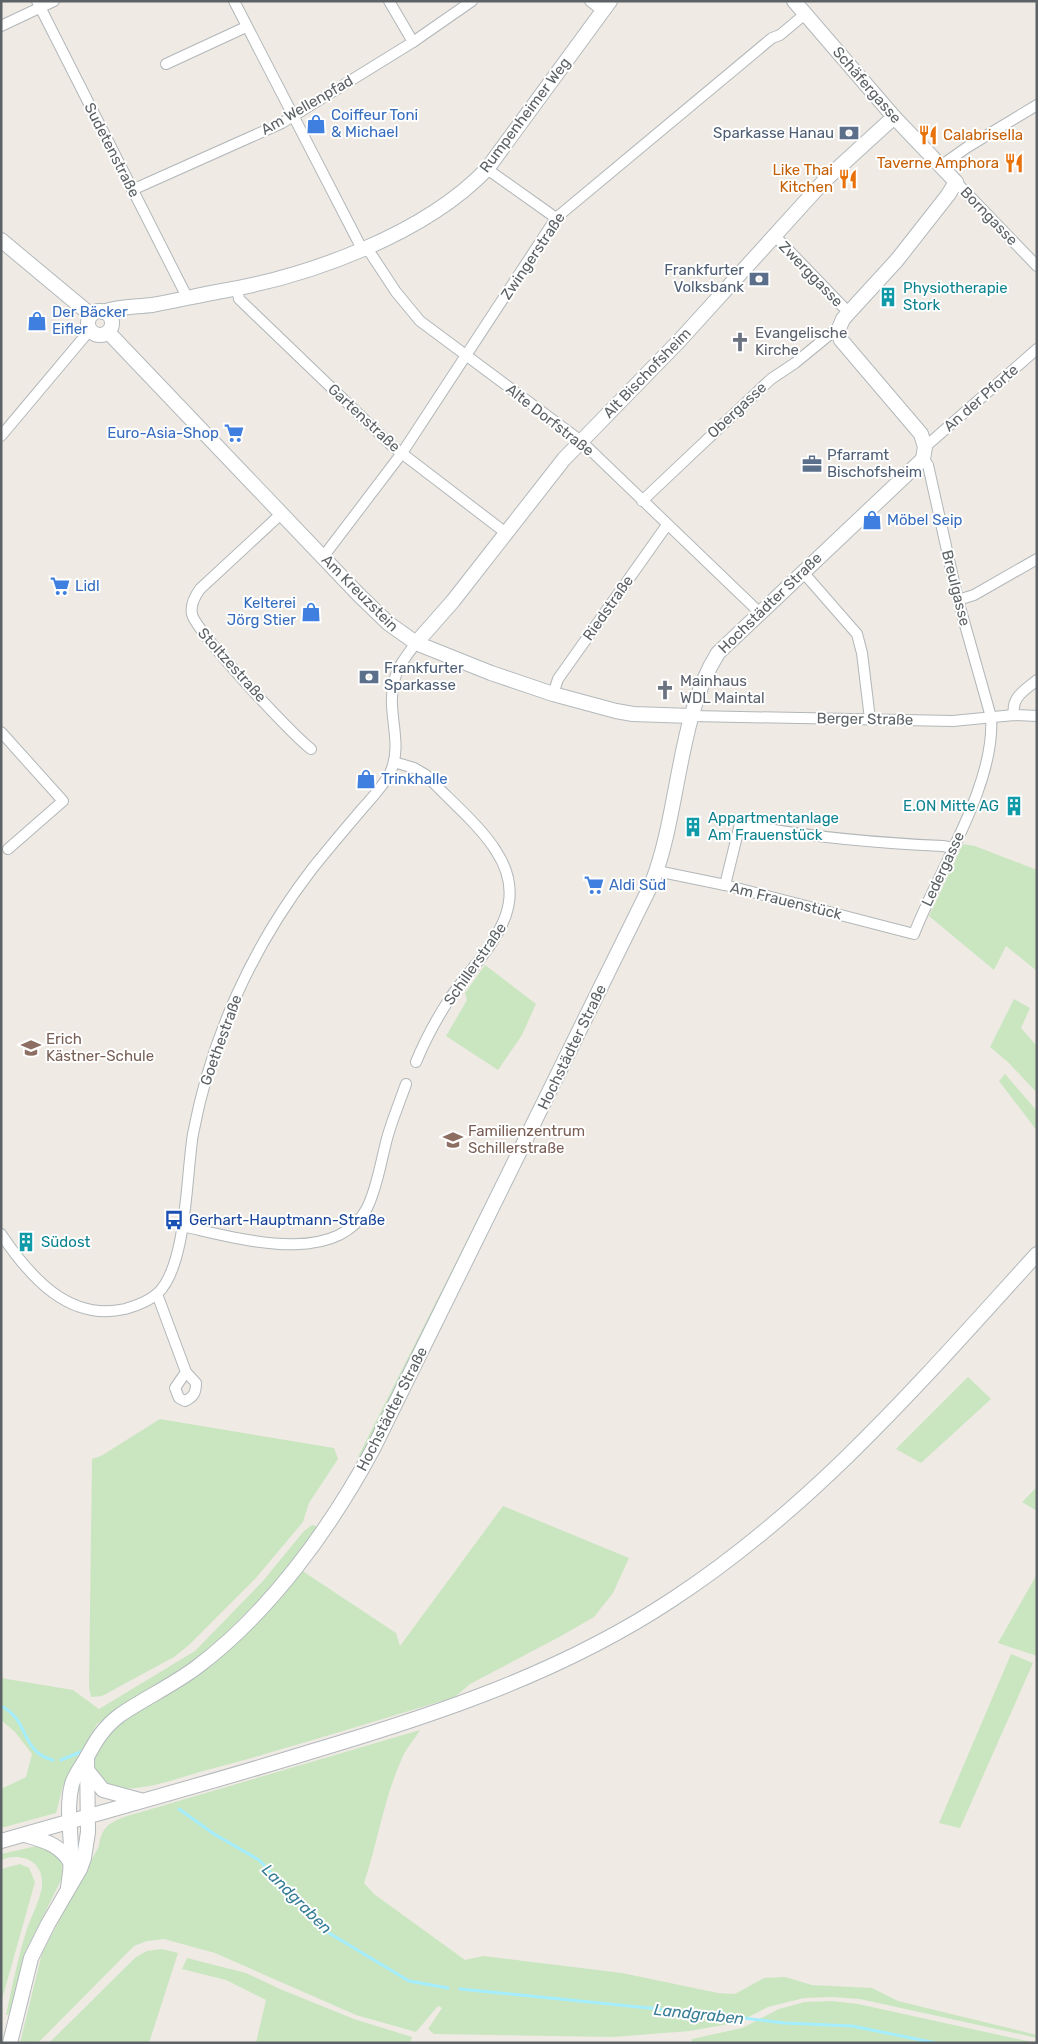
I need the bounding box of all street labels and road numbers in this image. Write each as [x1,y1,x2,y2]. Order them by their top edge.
street label: Schäfergasse [829,43,905,127]
street label: Rumpenheimer Weg [476,54,574,176]
street label: Am Wellenpfad [258,71,356,139]
street label: Sudetenstraße [80,100,144,200]
street label: Borngasse [957,183,1021,249]
street label: Zwingerstraße [497,209,569,303]
street label: Zwerggasse [775,237,847,311]
street label: Alt Bischofsheim [599,324,695,422]
street label: An der Pforte [940,361,1022,435]
street label: Obergasse [704,378,770,442]
street label: Gartenstraße [324,380,404,456]
street label: Alte Dorfstraße [502,380,598,460]
street label: Breulgasse [938,548,974,628]
street label: Hochstädter Straße [714,549,826,657]
street label: Am Kreuzstein [318,551,402,635]
street label: Riedstraße [579,572,637,644]
street label: Stoltzestraße [194,624,270,706]
street label: Berger Straße [817,709,913,729]
street label: Ledergasse [918,829,968,909]
street label: Am Frauenstück [728,878,844,924]
street label: Schillerstraße [440,919,510,1009]
street label: Hochstädter Straße [534,981,610,1113]
street label: Goethestraße [196,992,246,1088]
street label: Hochstädter Straße [353,1344,431,1474]

